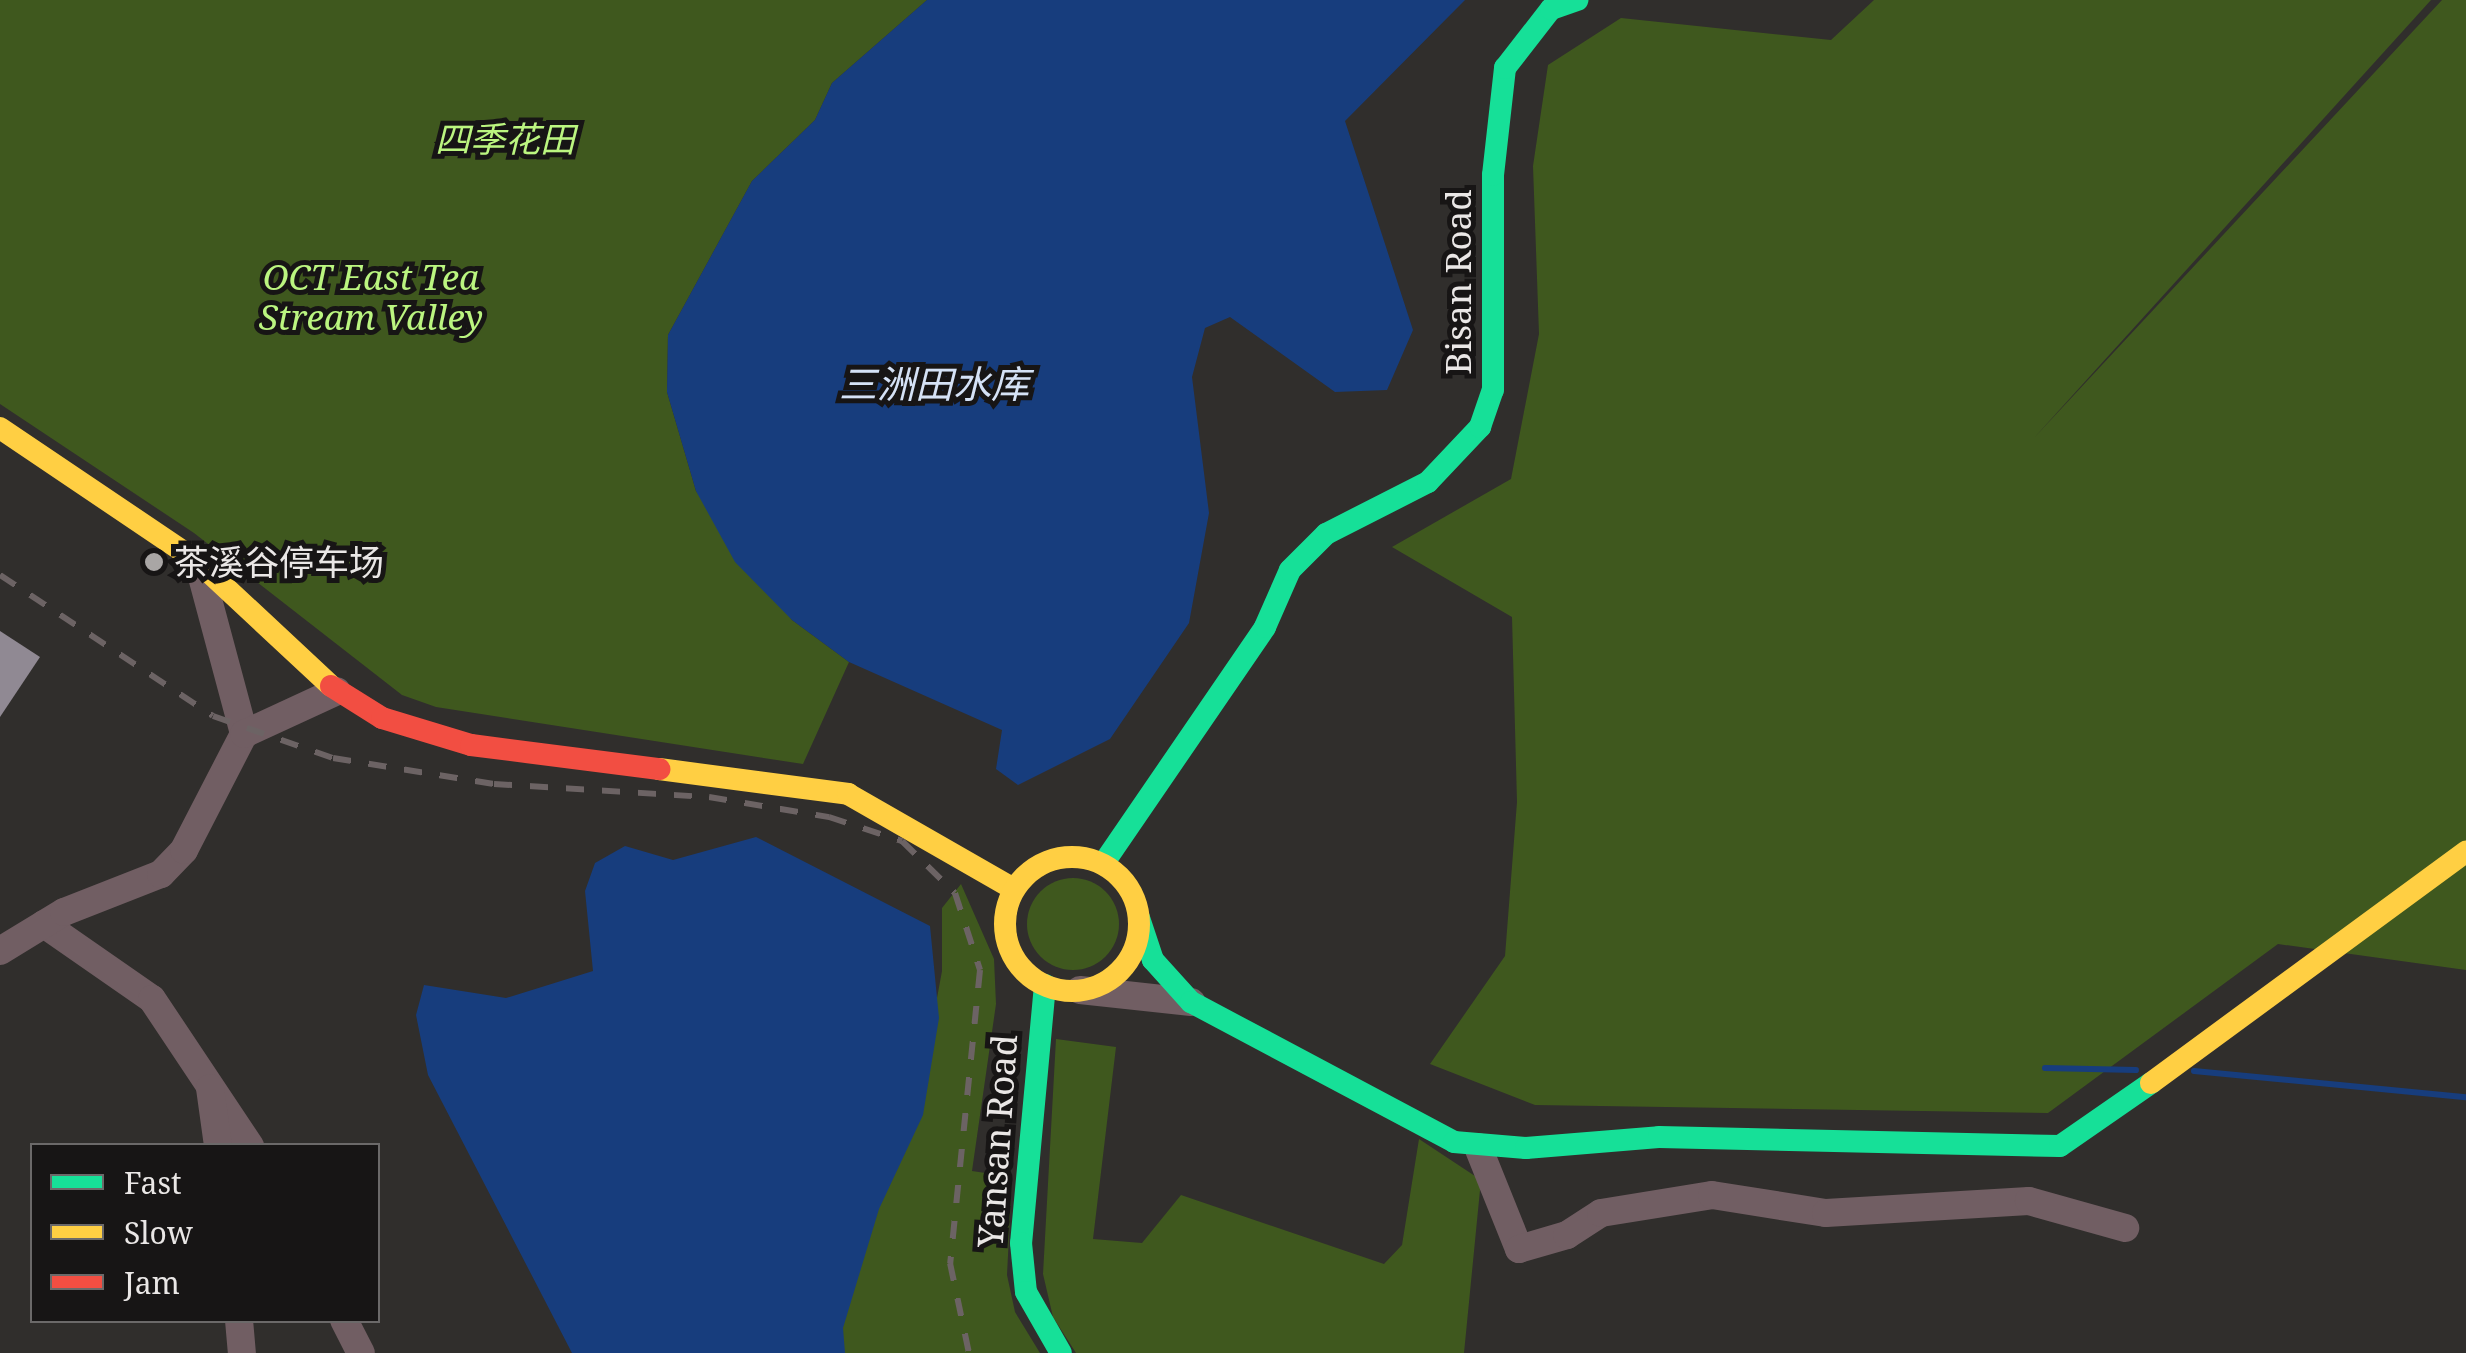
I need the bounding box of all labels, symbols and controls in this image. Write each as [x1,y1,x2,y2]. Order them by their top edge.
park label: 四季花田 [435,118,575,160]
street label: Bisan Road [1437,189,1479,375]
park label: OCT East Tea Stream Valley [259,256,483,338]
water label: 三洲田水库 [839,361,1029,407]
place label: 茶溪谷停车场 [174,541,384,583]
marker: 茶溪谷停车场 [143,551,165,573]
street label: Yansan Road [969,1033,1025,1249]
legend [30,1143,380,1323]
text: Fast [124,1162,181,1203]
text: Slow [124,1212,193,1253]
text: Jam [124,1262,180,1303]

